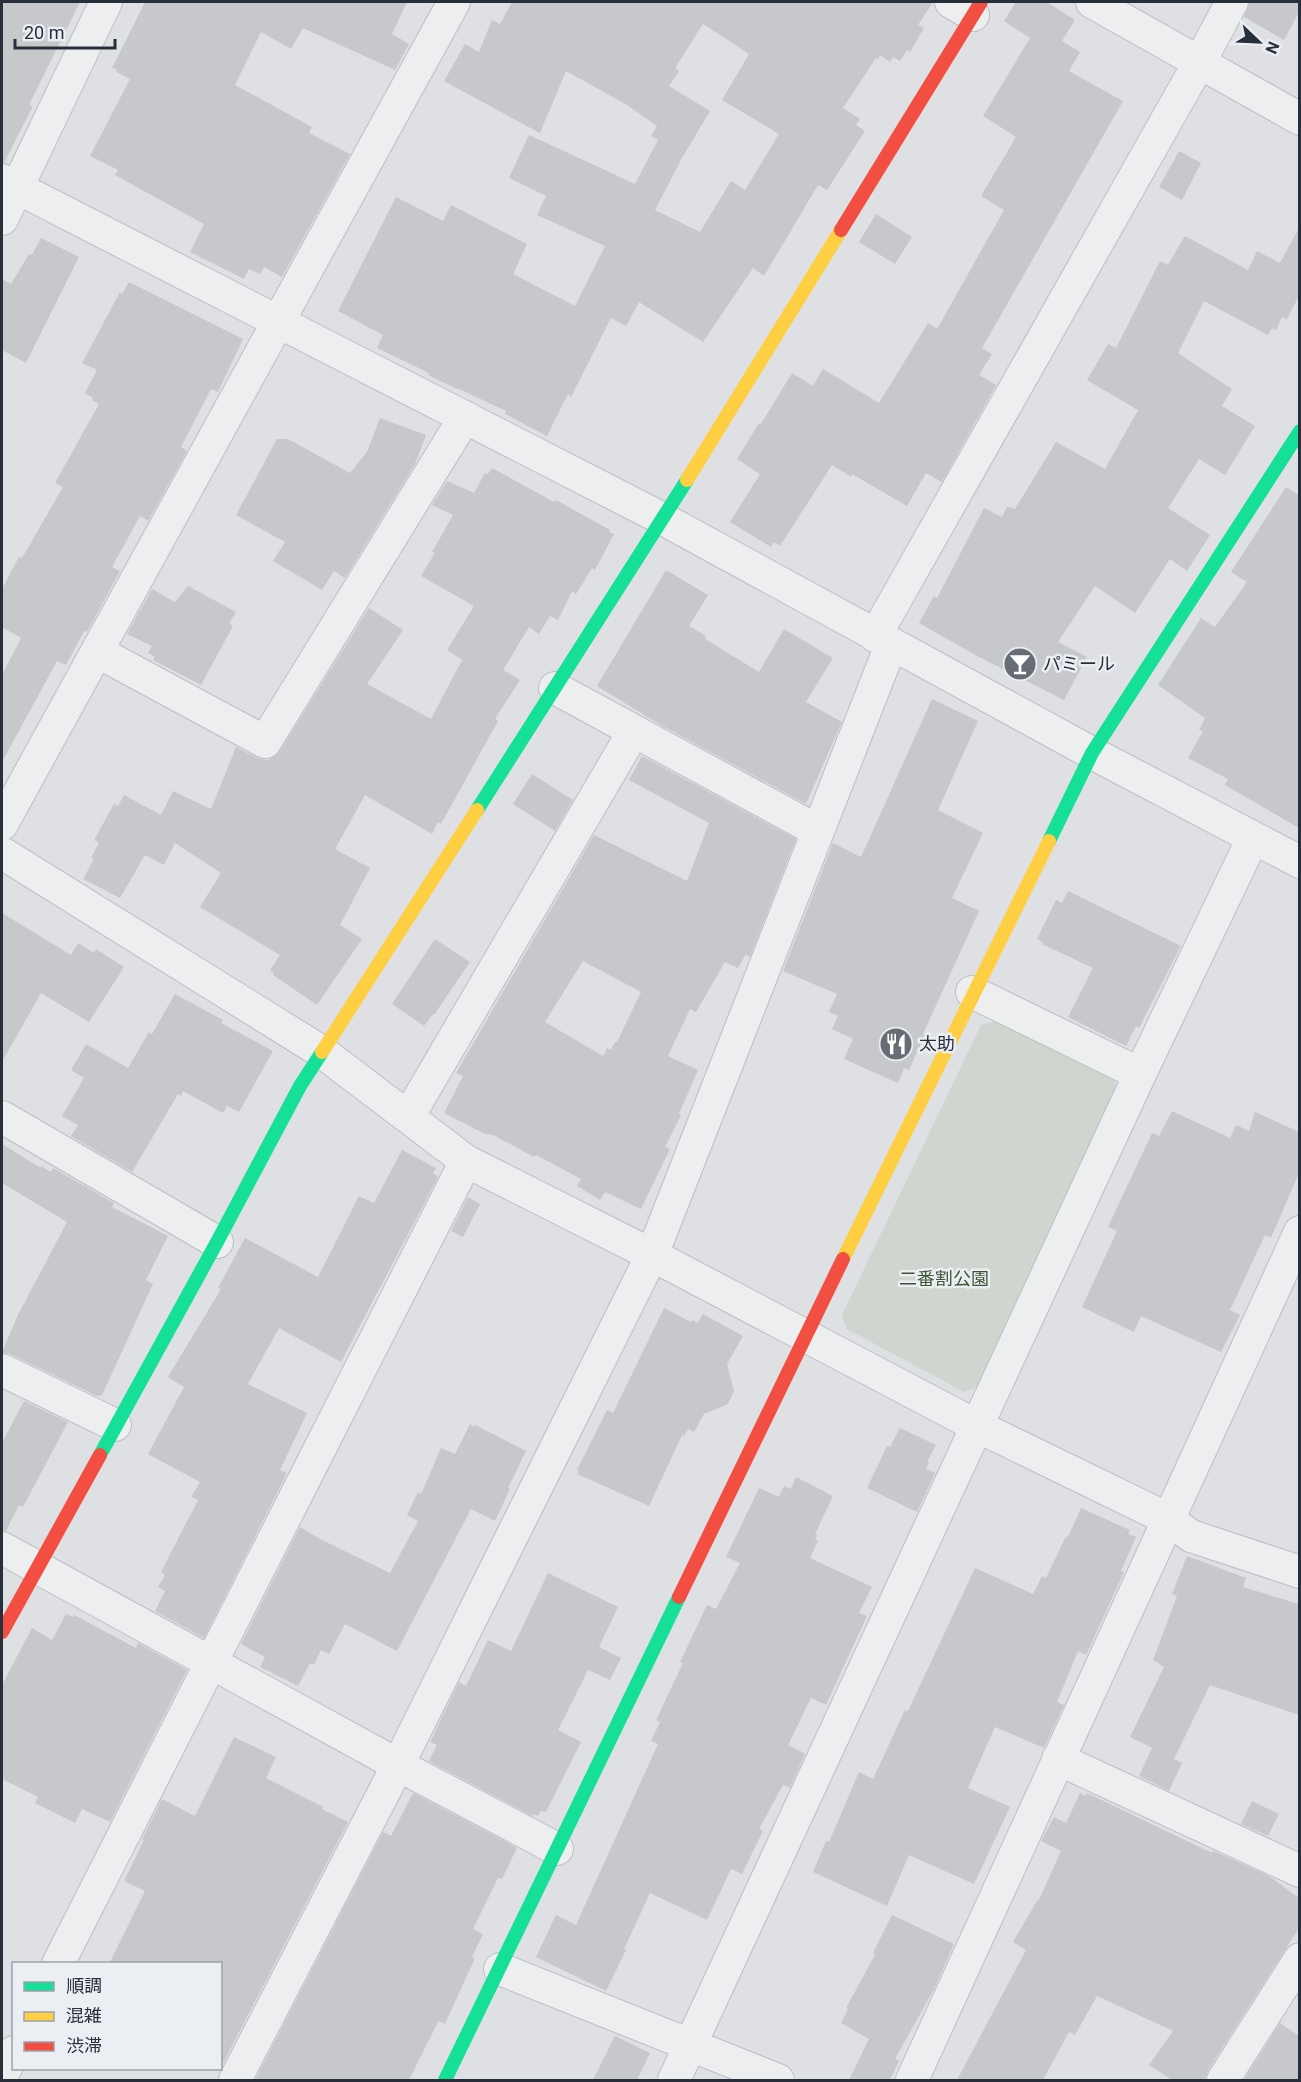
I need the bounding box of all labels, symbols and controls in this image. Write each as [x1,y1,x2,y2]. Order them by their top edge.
scale bar [15,12,116,50]
north arrow [1229,12,1289,72]
text: 20 m [24,22,64,43]
text: N [1261,39,1283,57]
bar icon: パミール [1002,646,1038,682]
place label: パミール [1043,653,1115,674]
restaurant icon: 太助 [878,1026,914,1062]
place label: 太助 [919,1033,955,1054]
park label: 二番割公園 [899,1268,989,1289]
legend [12,1962,222,2070]
text: 順調 [66,1975,102,1996]
text: 混雑 [66,2005,102,2026]
text: 渋滞 [66,2035,102,2056]

